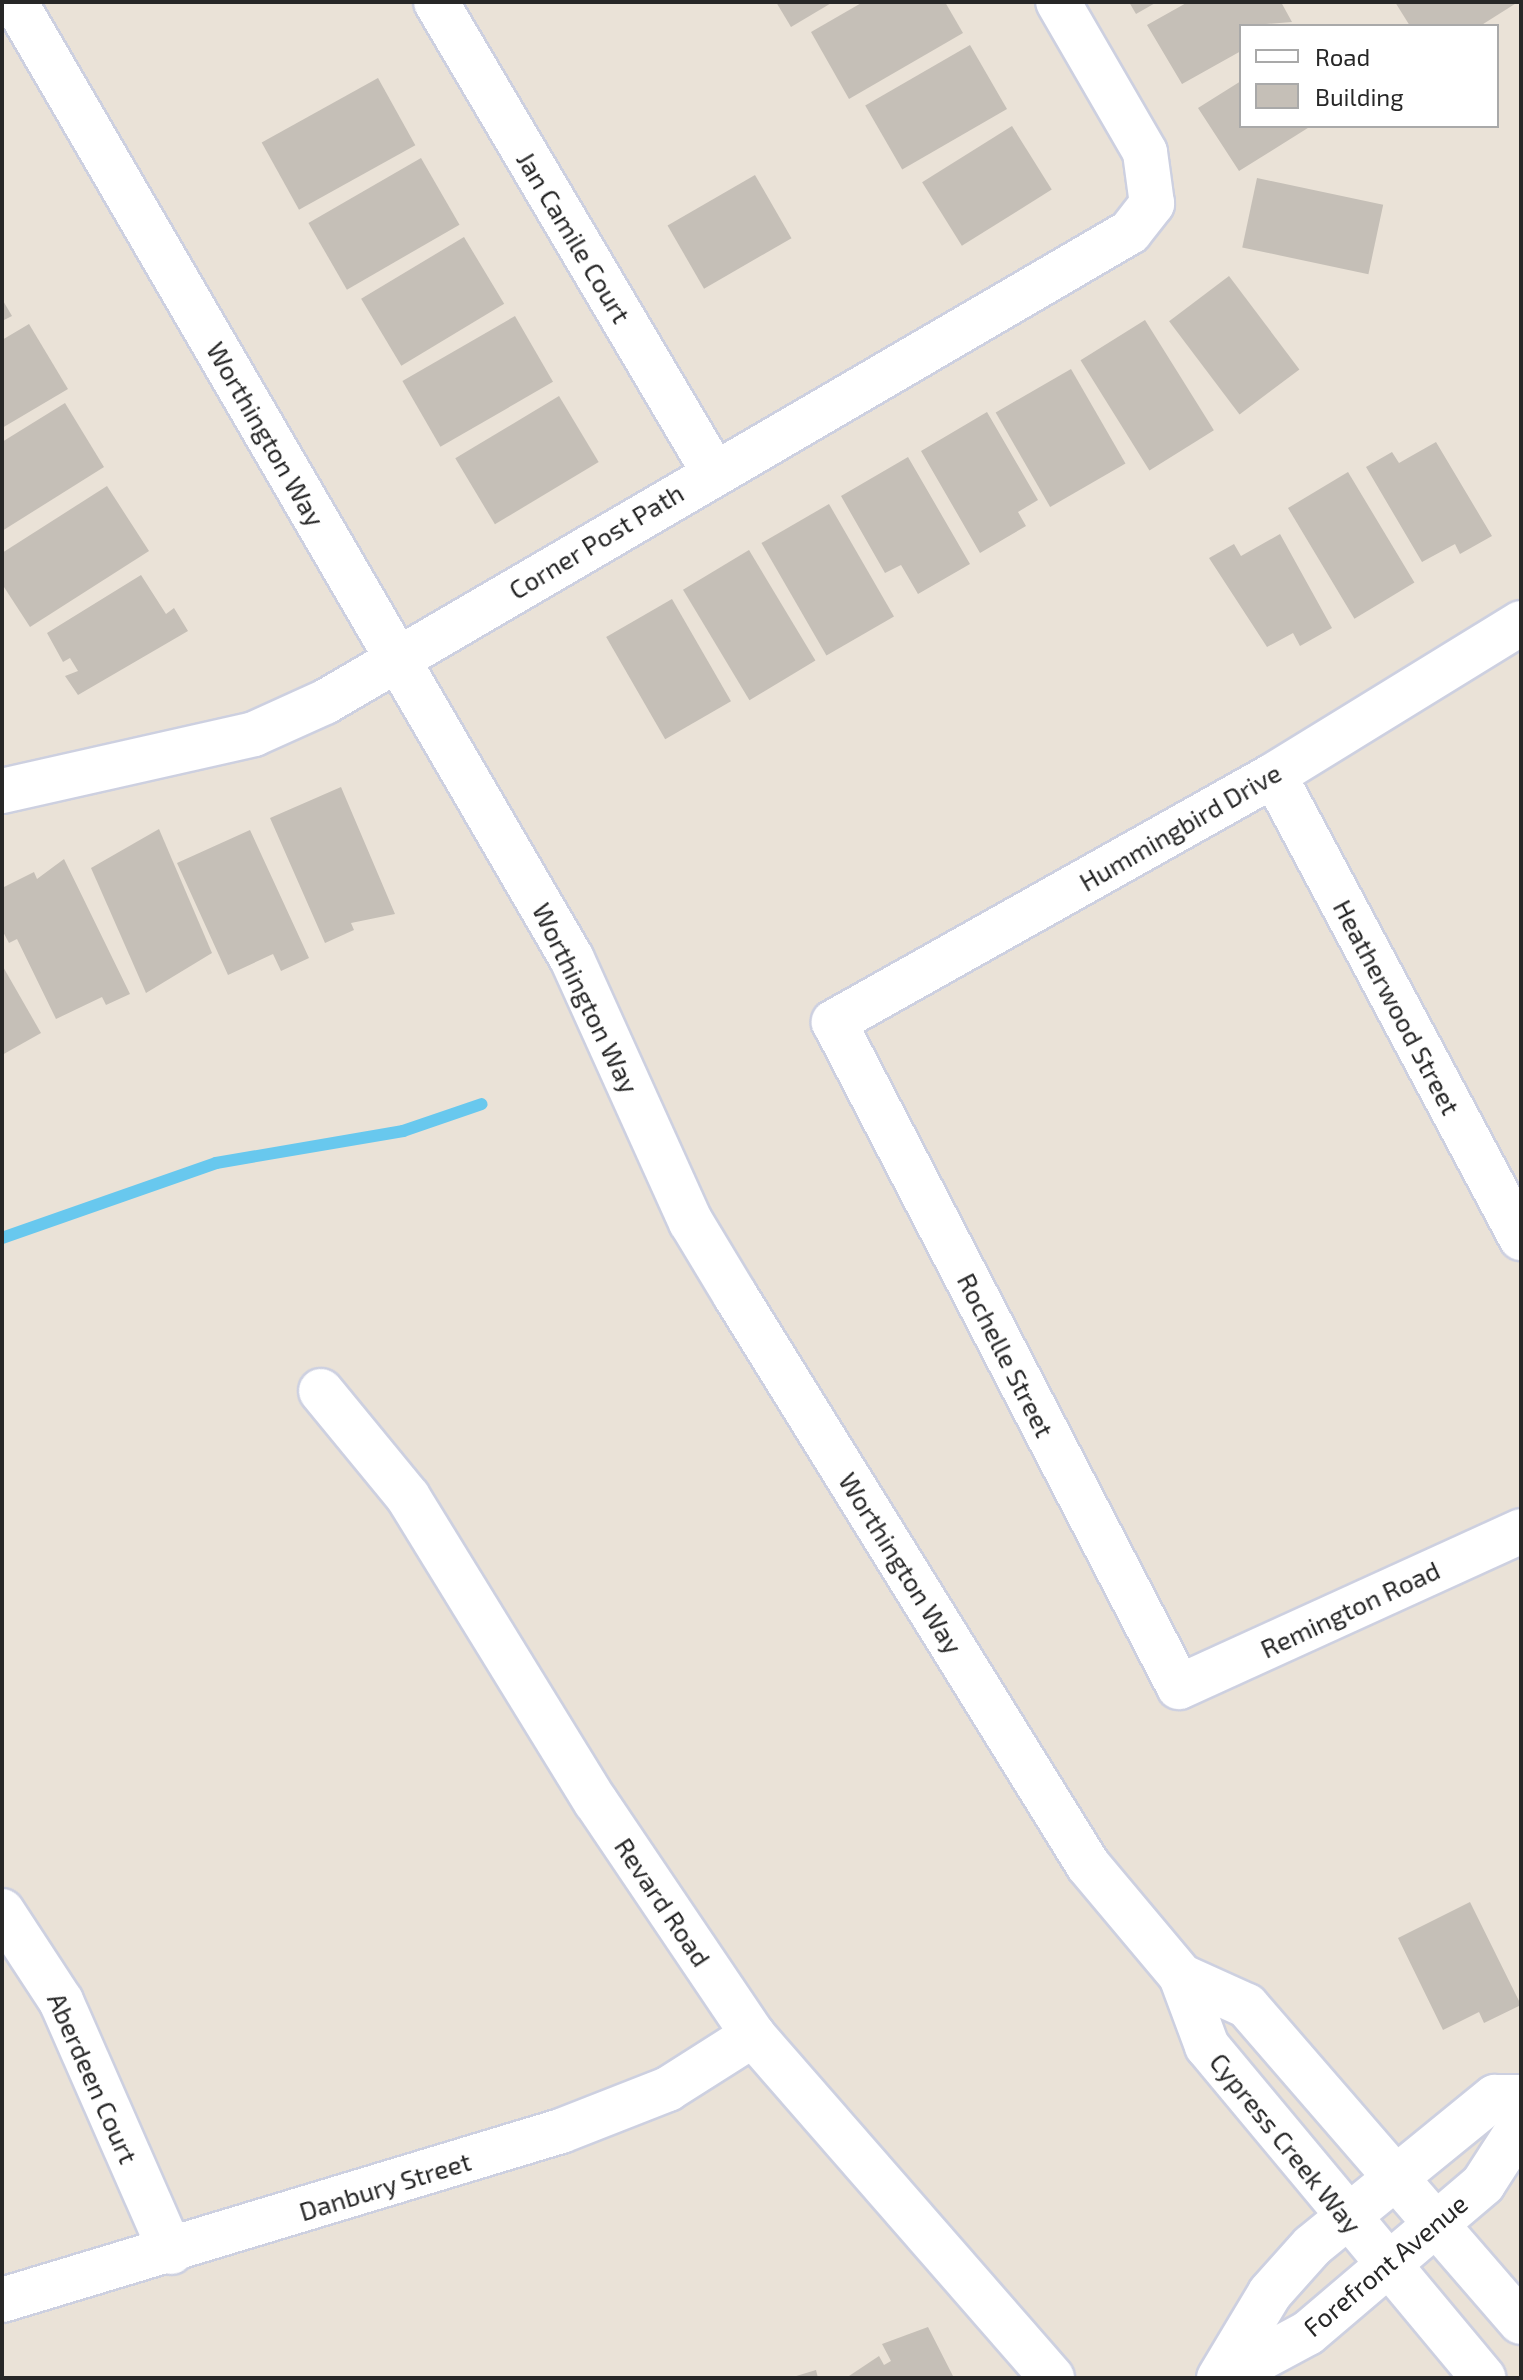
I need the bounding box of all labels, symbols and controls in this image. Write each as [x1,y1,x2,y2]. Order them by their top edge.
legend [1239,24,1499,128]
text: Road [1315,42,1370,71]
text: Building [1315,82,1404,111]
street label: Jan Camile Court [511,146,637,328]
street label: Worthington Way [200,336,332,532]
street label: Corner Post Path [503,476,689,606]
street label: Hummingbird Drive [1074,757,1286,897]
street label: Heatherwood Street [1327,894,1467,1120]
street label: Worthington Way [526,898,646,1098]
street label: Rochelle Street [951,1268,1061,1442]
street label: Worthington Way [833,1466,969,1660]
street label: Remington Road [1255,1554,1445,1664]
street label: Revard Road [609,1832,717,1972]
street label: Aberdeen Court [41,1988,145,2168]
street label: Cypress Creek Way [1203,2046,1369,2240]
street label: Danbury Street [295,2145,475,2227]
street label: Forefront Avenue [1296,2187,1474,2343]

